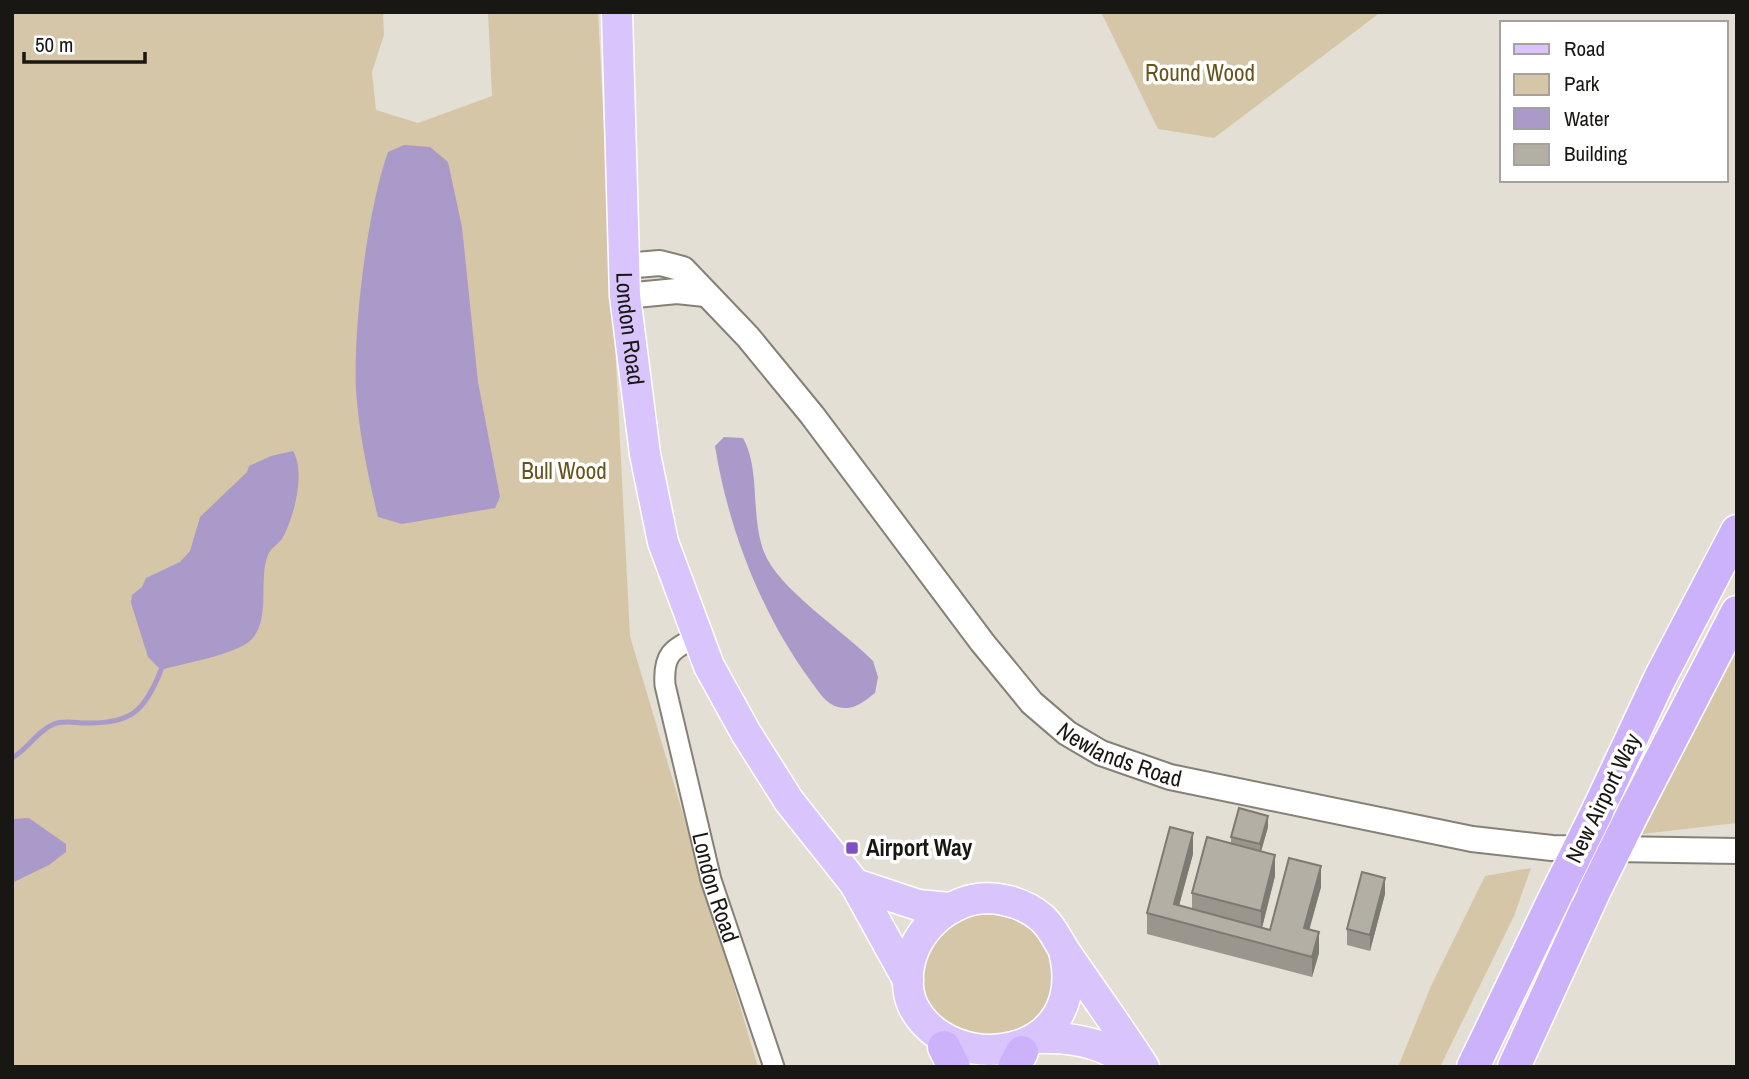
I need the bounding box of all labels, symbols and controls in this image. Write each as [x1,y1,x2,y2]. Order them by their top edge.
scale bar [24,21,145,65]
legend [1500,21,1728,182]
text: 50 m [35,30,73,59]
text: Road [1564,34,1605,63]
park label: Round Wood [1145,57,1255,88]
text: Park [1564,69,1600,98]
text: Water [1564,104,1610,133]
text: Building [1564,139,1628,168]
street label: London Road [609,272,652,387]
park label: Bull Wood [521,455,607,486]
street label: Newlands Road [1050,715,1185,794]
street label: New Airport Way [1558,727,1648,868]
street label: London Road [685,829,747,946]
place label: Airport Way [866,832,973,863]
marker: Airport Way [844,840,860,856]

